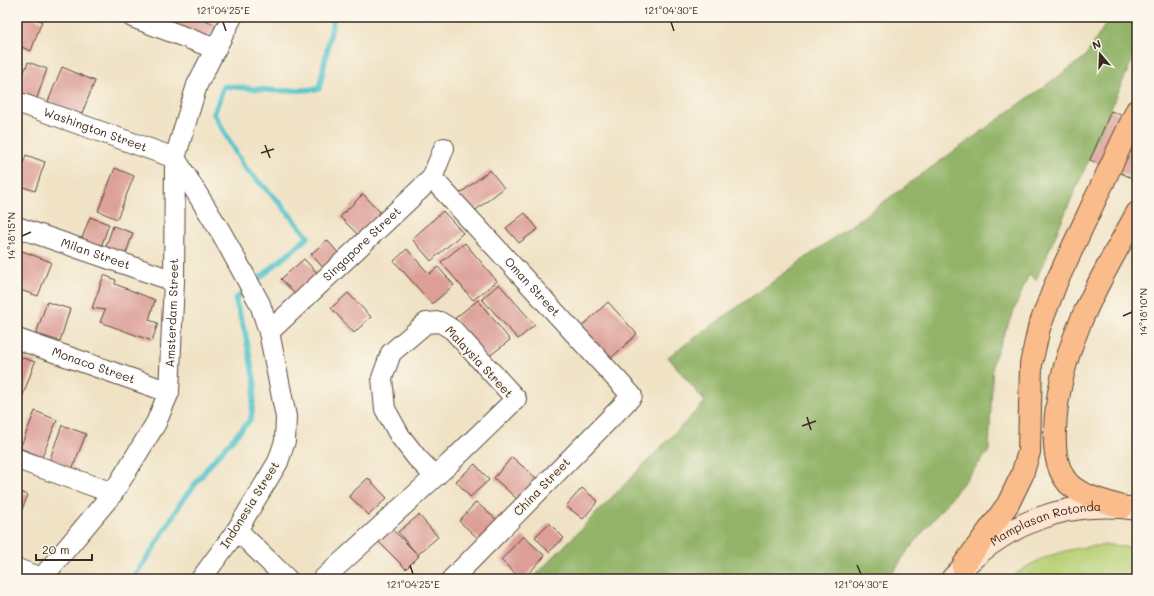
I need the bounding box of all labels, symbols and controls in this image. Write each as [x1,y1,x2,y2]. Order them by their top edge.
text: 121°04'25"E [196,3,250,17]
text: 121°04'30"E [644,3,698,17]
north arrow [1080,34,1120,74]
text: N [1090,36,1103,53]
street label: Washington Street [41,103,150,155]
street label: Singapore Street [319,203,404,284]
text: 14°18'15"N [4,212,18,260]
street label: Milan Street [59,234,133,272]
street label: Oman Street [501,253,564,320]
street label: Amsterdam Street [161,258,181,368]
text: 14°18'10"N [1136,288,1150,336]
street label: Malaysia Street [442,322,517,401]
street label: Monaco Street [50,343,138,387]
street label: China Street [509,454,573,519]
street label: Indonesia Street [216,458,282,551]
street label: Mamplasan Rotonda [987,498,1101,549]
scale bar [36,536,92,562]
text: 20 m [42,541,70,557]
text: 121°04'25"E [386,577,440,591]
text: 121°04'30"E [834,577,888,591]

